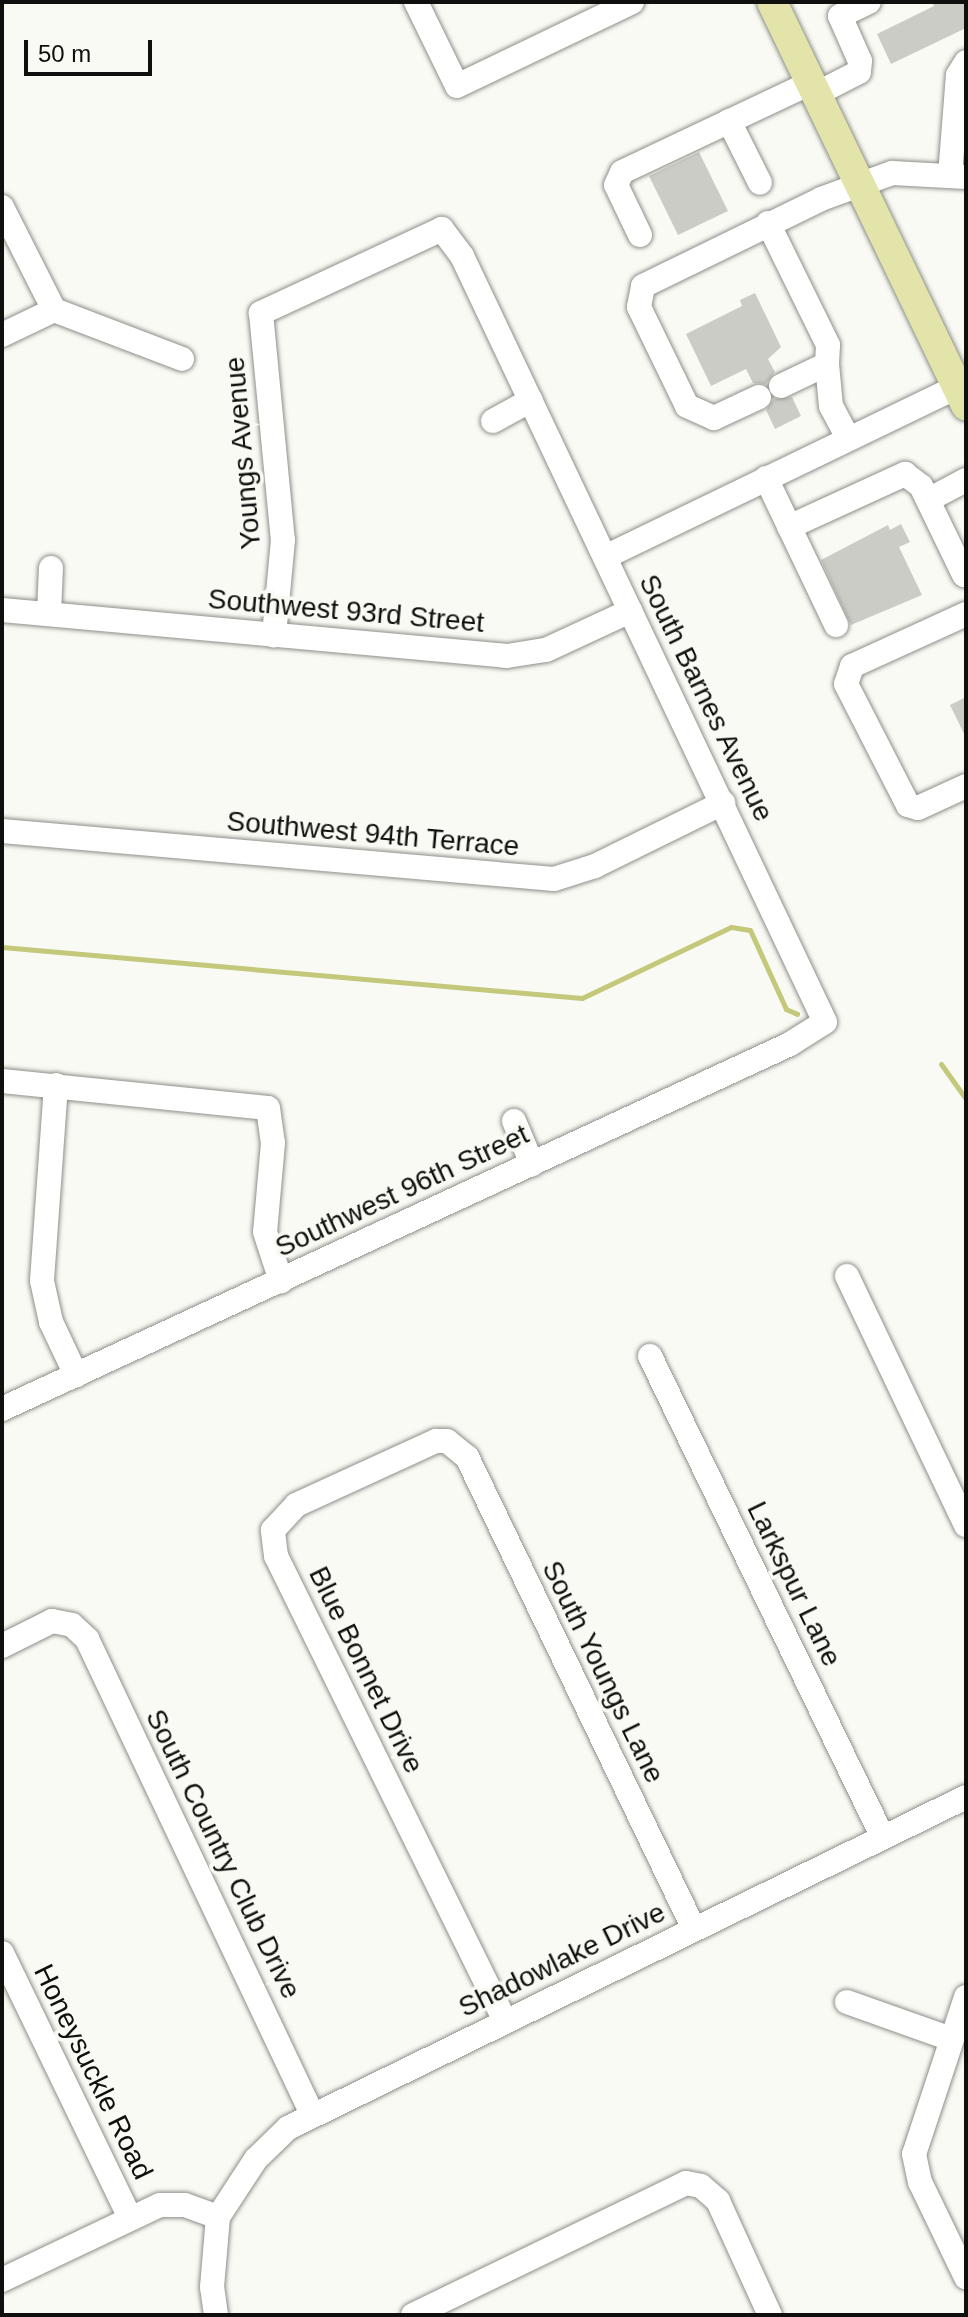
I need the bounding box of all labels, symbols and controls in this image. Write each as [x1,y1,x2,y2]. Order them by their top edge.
scale bar [28,24,156,74]
text: 50 m [38,40,91,67]
street label: Youngs Avenue [218,355,268,551]
street label: South Barnes Avenue [631,568,781,828]
street label: Southwest 93rd Street [207,582,485,640]
street label: Southwest 94th Terrace [225,804,521,864]
street label: Southwest 96th Street [270,1118,534,1264]
street label: Larkspur Lane [740,1496,848,1672]
street label: South Youngs Lane [535,1555,671,1789]
street label: Blue Bonnet Drive [301,1561,431,1779]
street label: South Country Club Drive [138,1704,308,2004]
street label: Shadowlake Drive [453,1895,671,2025]
street label: Honeysuckle Road [26,1959,160,2185]

